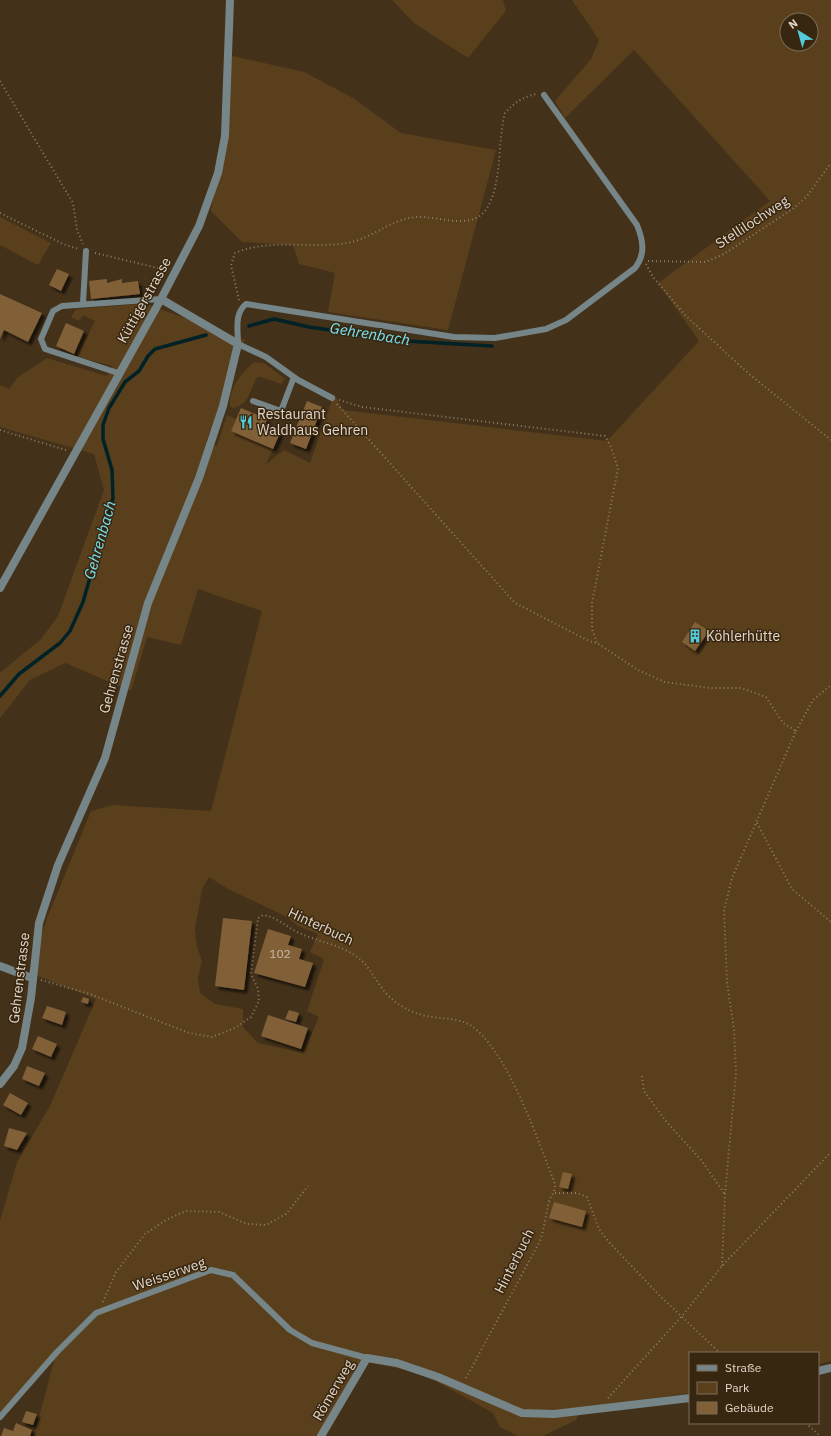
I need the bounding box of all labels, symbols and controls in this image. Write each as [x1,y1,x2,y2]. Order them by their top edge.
north arrow [779,12,819,52]
text: N [786,16,800,32]
street label: Stellilochweg [712,191,793,252]
street label: Küttigerstrasse [113,254,175,346]
water label: Gehrenbach [329,318,411,349]
place label: Restaurant Waldhaus Gehren [257,405,368,439]
restaurant icon: Restaurant Waldhaus Gehren [238,414,254,430]
water label: Gehrenbach [79,498,120,581]
street label: Gehrenstrasse [95,622,137,715]
place label: Köhlerhütte [706,627,780,645]
building icon: Köhlerhütte [687,628,703,644]
street label: Hinterbuch [285,903,357,949]
street label: Gehrenstrasse [4,931,34,1025]
house number: 102 [269,946,291,961]
street label: Hinterbuch [490,1226,538,1296]
street label: Weisserweg [130,1253,208,1295]
legend [689,1352,819,1424]
street label: Römerweg [308,1356,358,1424]
text: Straße [725,1360,762,1375]
text: Park [725,1380,750,1395]
text: Gebäude [725,1400,774,1415]

